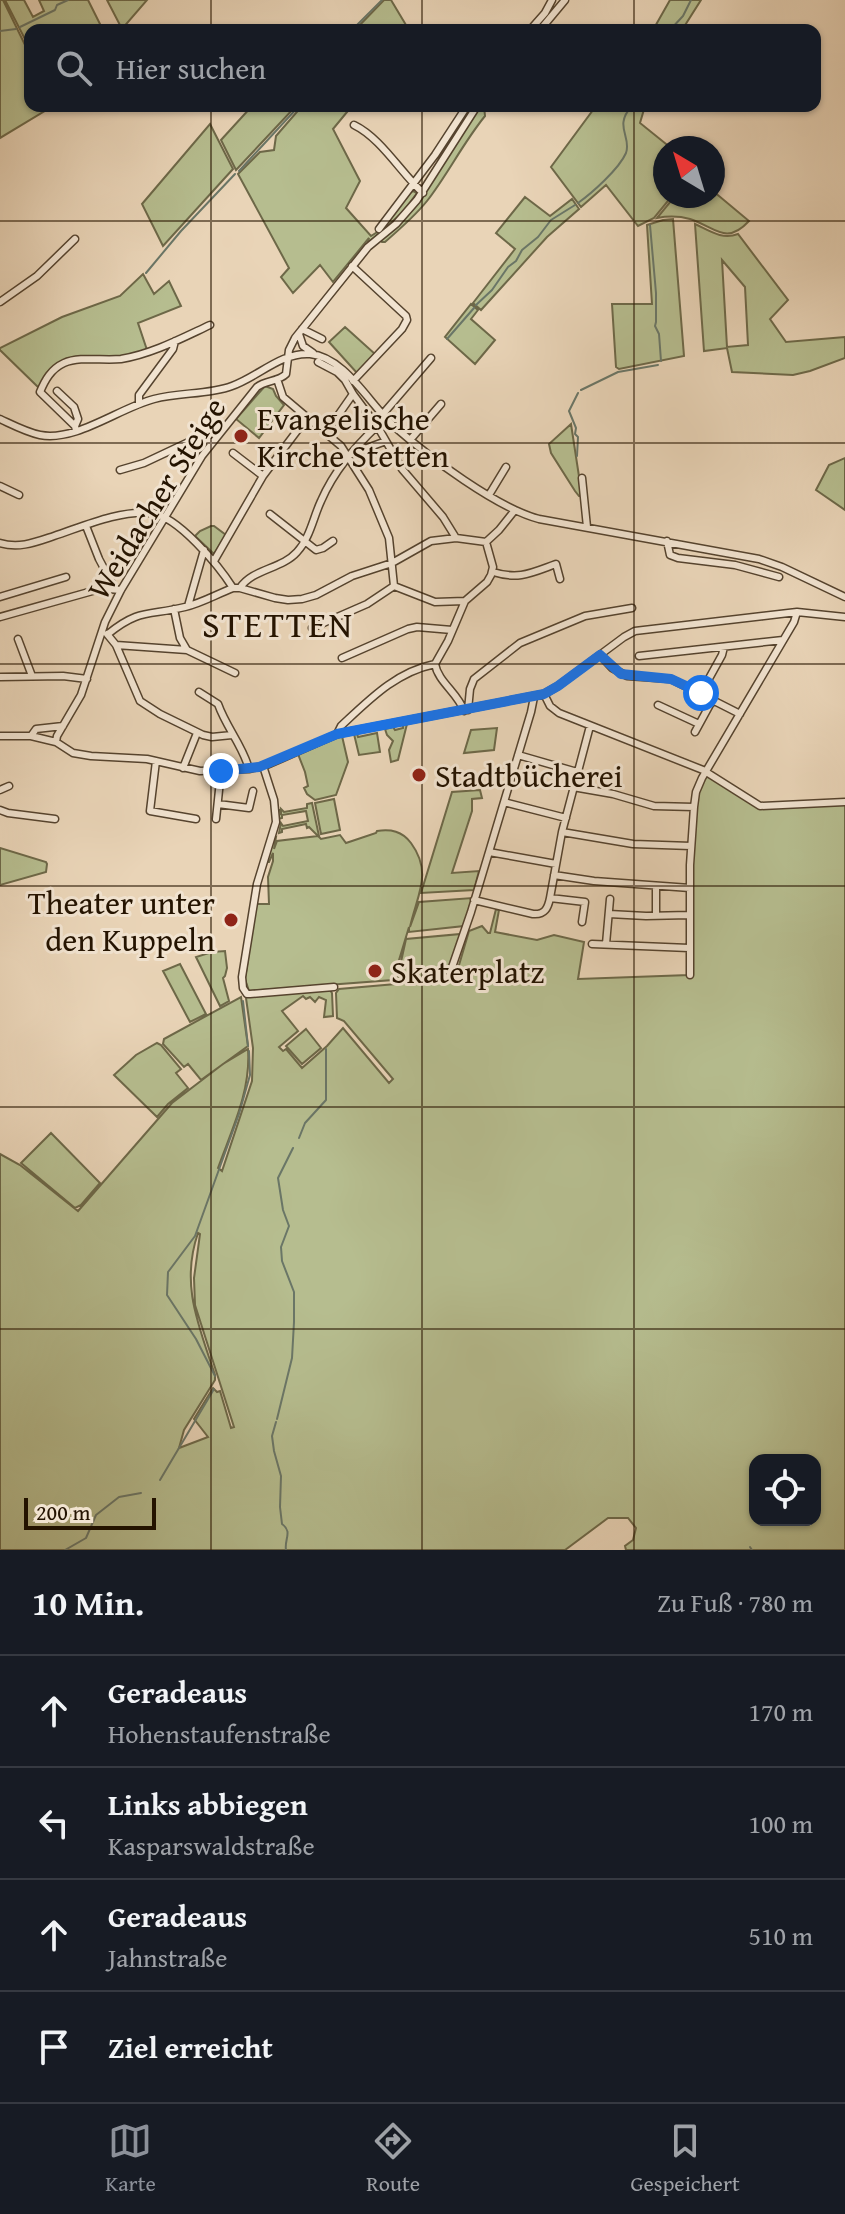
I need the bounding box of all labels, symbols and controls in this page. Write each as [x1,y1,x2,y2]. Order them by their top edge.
search box [24,24,821,112]
icon: search [52,46,96,90]
text: Hier suchen [116,46,266,90]
north arrow [653,136,725,208]
street label: Weidacher Steige [75,388,237,608]
place label: Evangelische Kirche Stetten [257,395,449,479]
marker: Evangelische Kirche Stetten [232,427,250,445]
district label: STETTEN [202,597,354,650]
route start [683,675,719,711]
place label: Stadtbücherei [435,752,623,799]
route end [203,753,239,789]
marker: Stadtbücherei [410,766,428,784]
place label: Theater unter den Kuppeln [28,879,215,963]
marker: Theater unter den Kuppeln [222,911,240,929]
place label: Skaterplatz [391,948,544,995]
marker: Skaterplatz [366,962,384,980]
map controls [749,1454,821,1526]
button: locate [749,1454,821,1526]
scale bar [24,1494,156,1530]
text: 200 m [36,1496,91,1528]
text: 10 Min. [32,1578,144,1627]
text: Zu Fuß · 780 m [657,1583,813,1622]
text: Geradeaus [108,1670,247,1714]
icon: ahead [32,1689,76,1733]
text: 170 m [748,1692,813,1731]
text: Hohenstaufenstraße [108,1714,331,1753]
text: Links abbiegen [108,1782,308,1826]
icon: left [32,1801,76,1845]
text: 100 m [748,1804,813,1843]
text: Kasparswaldstraße [108,1826,315,1865]
text: Geradeaus [108,1894,247,1938]
icon: ahead [32,1913,76,1957]
text: 510 m [748,1916,813,1955]
text: Jahnstraße [108,1938,227,1977]
icon: arrive [32,2025,76,2069]
text: Ziel erreicht [108,2025,273,2069]
tab: Karte [105,2119,156,2199]
tab: Route [366,2119,420,2199]
tab: Gespeichert [630,2119,740,2199]

